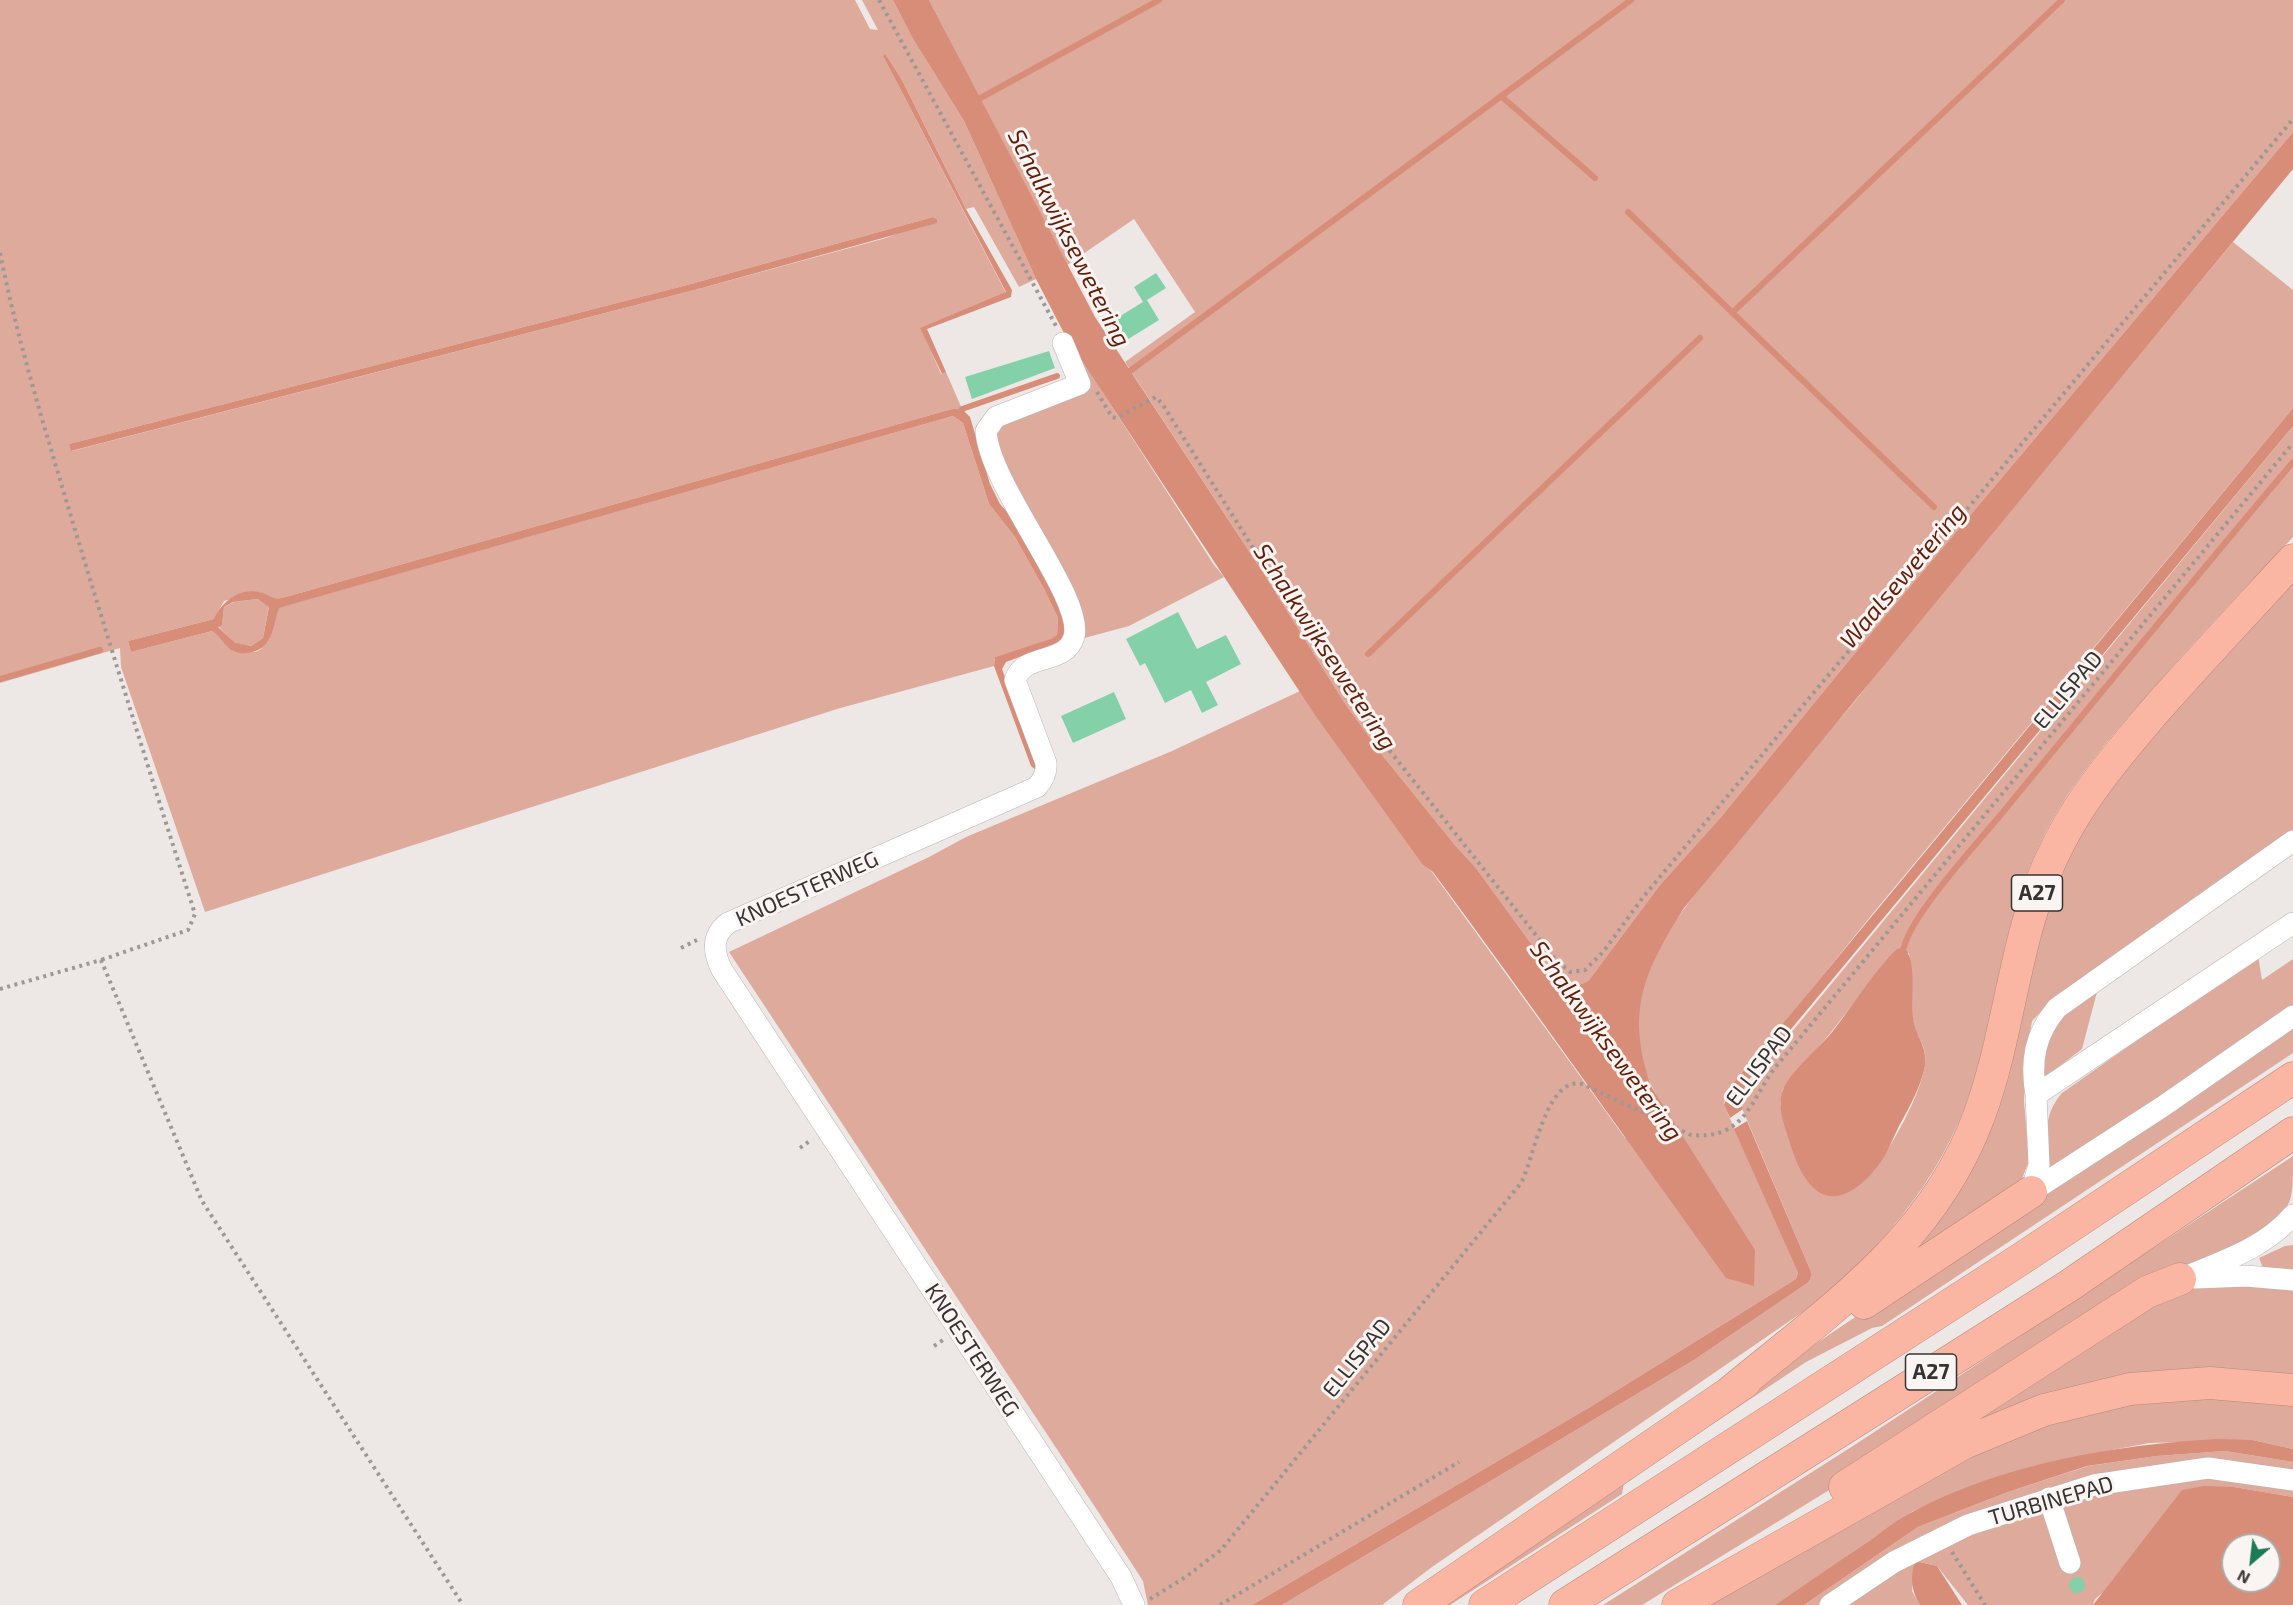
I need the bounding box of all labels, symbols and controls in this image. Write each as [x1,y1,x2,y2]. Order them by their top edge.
water label: Schalkwijksewetering [1002,124,1136,352]
water label: Waalsewetering [1834,498,1972,654]
water label: Schalkwijksewetering [1247,538,1403,756]
street label: ELLISPAD [2028,646,2108,734]
street label: KNOESTERWEG [732,846,882,932]
road number: A27 [2012,875,2062,911]
water label: Schalkwijksewetering [1524,935,1688,1147]
street label: ELLISPAD [1720,1021,1798,1111]
street label: KNOESTERWEG [919,1278,1025,1422]
street label: ELLISPAD [1317,1313,1397,1403]
road number: A27 [1906,1354,1956,1390]
street label: TURBINEPAD [1985,1471,2117,1531]
north arrow [2221,1533,2281,1593]
text: N [2234,1566,2253,1589]

